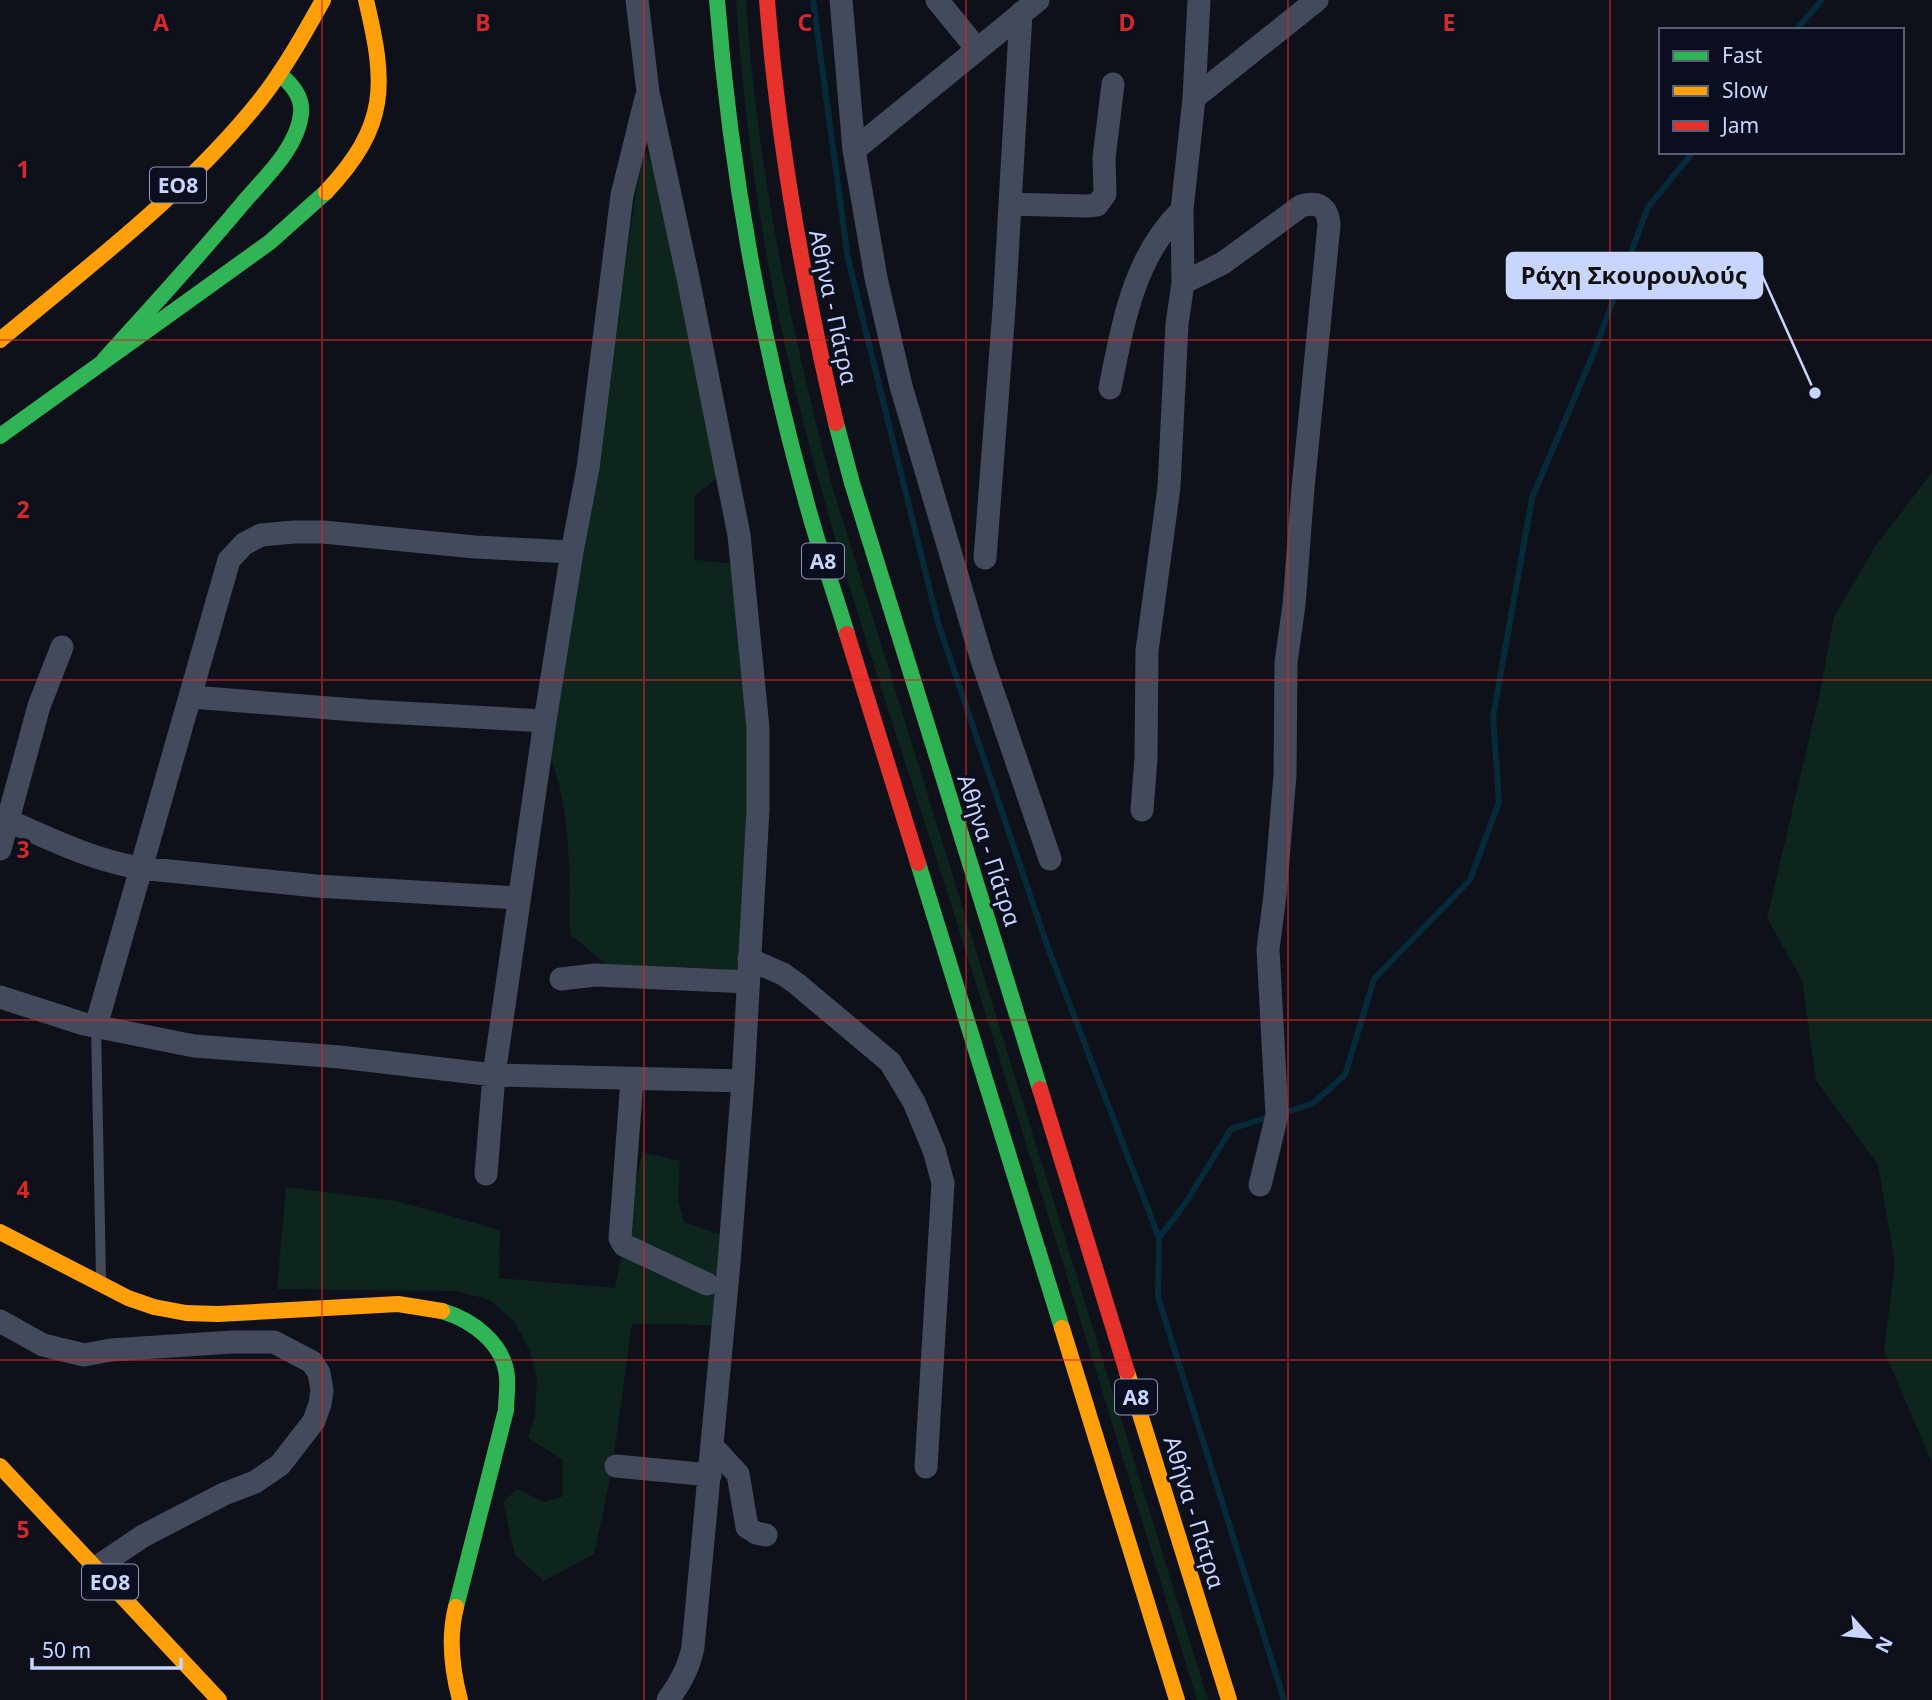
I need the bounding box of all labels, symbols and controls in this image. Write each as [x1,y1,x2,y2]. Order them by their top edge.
text: A [153,6,169,38]
text: B [475,6,491,38]
text: C [798,6,813,38]
text: D [1119,6,1135,38]
text: E [1443,6,1455,38]
legend [1659,28,1904,154]
text: Fast [1722,41,1763,69]
text: Slow [1722,76,1768,104]
text: Jam [1720,111,1759,139]
text: 1 [16,153,30,185]
road number: ΕΟ8 [150,168,206,202]
street label: Αθήνα - Πάτρα [802,226,866,388]
callout: Ράχη Σκουρουλούς [1507,253,1762,298]
text: Ράχη Σκουρουλούς [1521,258,1747,291]
text: 2 [16,493,30,525]
road number: Α8 [802,544,844,578]
street label: Αθήνα - Πάτρα [950,770,1030,930]
text: 3 [16,833,30,865]
text: 4 [16,1173,30,1205]
road number: Α8 [1115,1380,1157,1414]
street label: Αθήνα - Πάτρα [1157,1432,1233,1592]
text: 5 [16,1513,30,1545]
road number: ΕΟ8 [82,1564,138,1600]
north arrow [1834,1602,1904,1672]
scale bar [32,1626,180,1670]
text: N [1869,1632,1899,1658]
text: 50 m [42,1636,91,1664]

